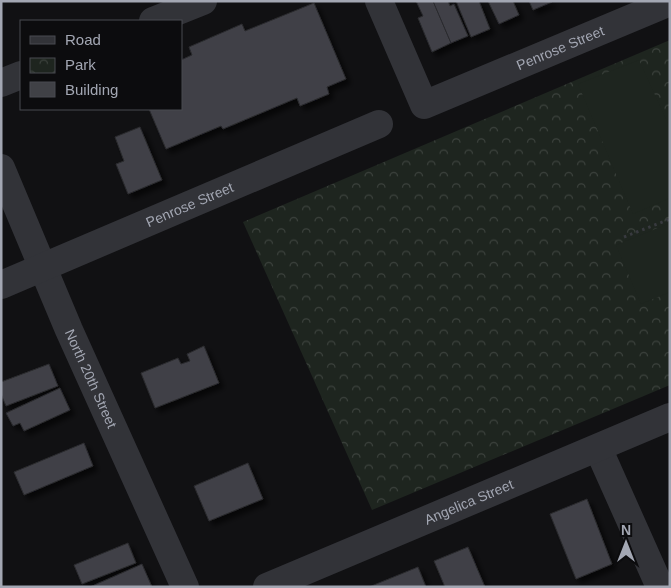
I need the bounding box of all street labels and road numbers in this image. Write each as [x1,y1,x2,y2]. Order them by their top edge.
street label: Penrose Street [514,22,607,73]
street label: Penrose Street [143,179,236,230]
street label: North 20th Street [62,327,120,431]
street label: Angelica Street [422,476,516,528]

